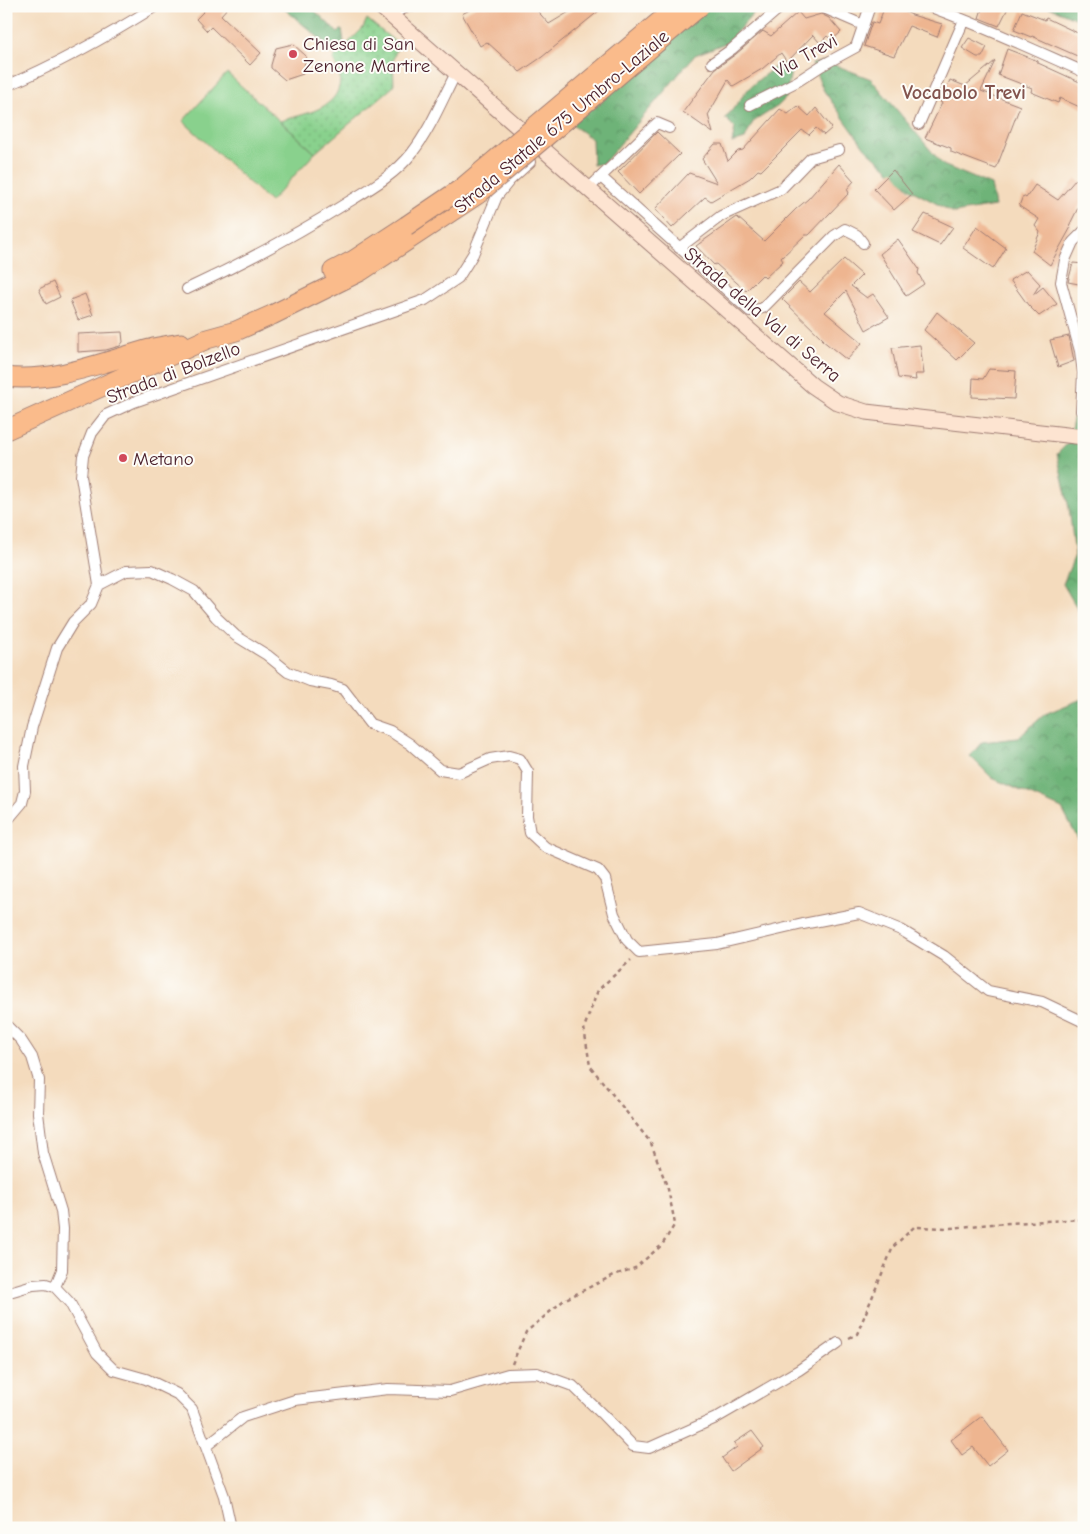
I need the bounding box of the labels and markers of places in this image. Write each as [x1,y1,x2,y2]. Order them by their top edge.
place label: Chiesa di San Zenone Martire [303,33,430,77]
marker: Chiesa di San Zenone Martire [287,48,299,60]
place label: Metano [133,448,194,470]
marker: Metano [117,452,129,464]

